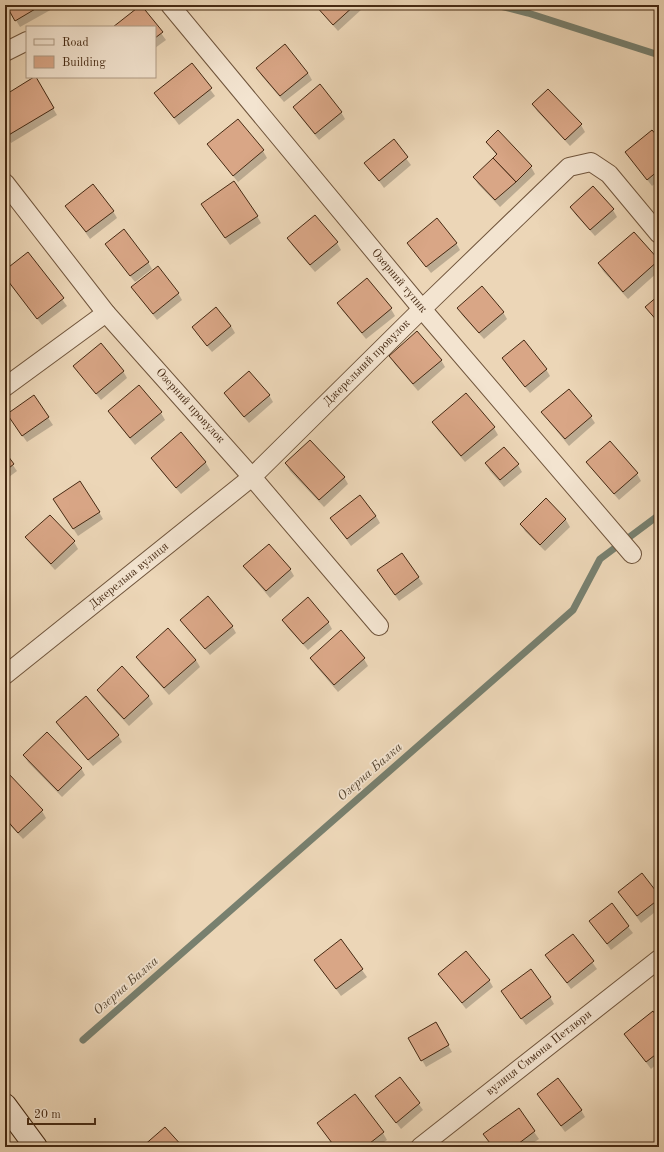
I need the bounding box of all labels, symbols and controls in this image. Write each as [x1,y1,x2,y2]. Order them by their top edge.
legend [26,26,156,78]
text: Road [62,37,89,49]
text: Building [62,57,106,69]
street label: Озерний тупик [369,247,429,315]
street label: Джерельний провулок [321,317,413,409]
street label: Озерний провулок [153,366,227,446]
street label: Джерельна вулиця [87,540,171,612]
water label: Озерна Балка [335,740,405,804]
water label: Озерна Балка [91,954,161,1018]
street label: вулиця Симона Петлюри [484,1008,594,1098]
scale bar [28,1100,95,1126]
text: 20 m [34,1109,61,1121]

